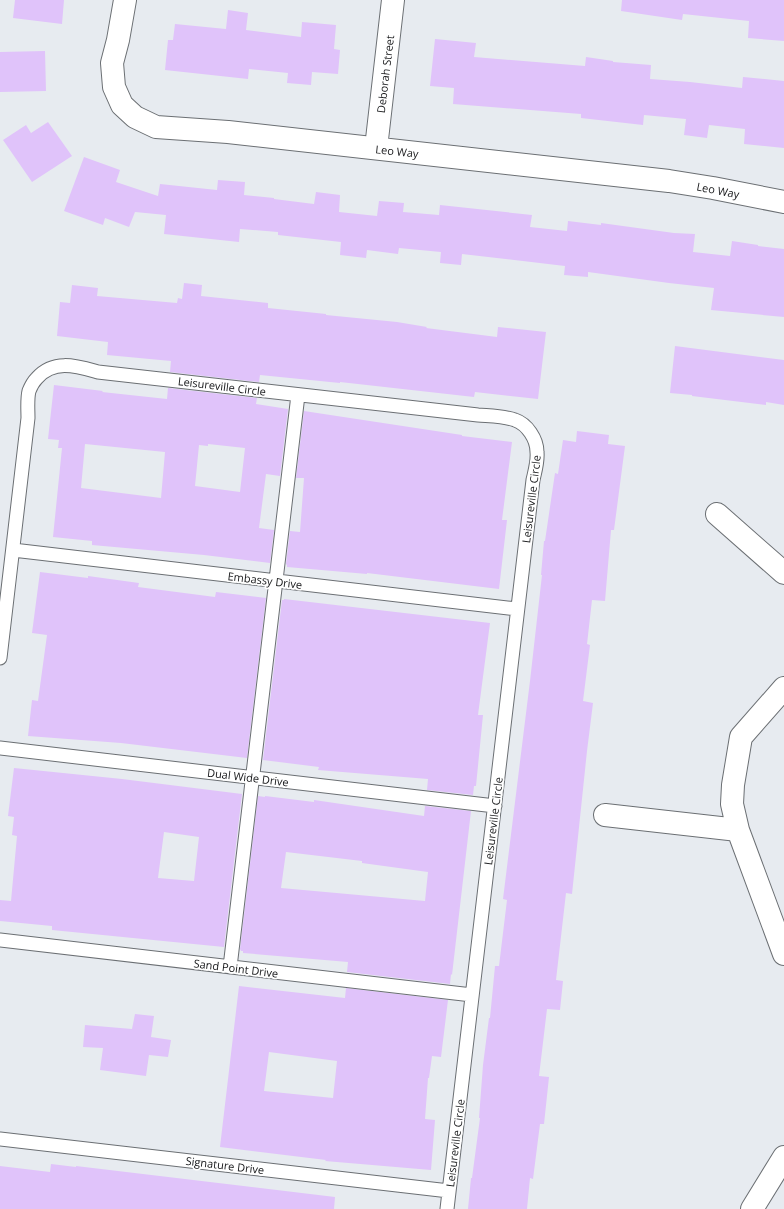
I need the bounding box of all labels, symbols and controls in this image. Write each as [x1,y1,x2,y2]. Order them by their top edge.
street label: Deborah Street [373,34,397,114]
street label: Leo Way [375,141,420,161]
street label: Leo Way [695,179,741,202]
street label: Leisureville Circle [177,373,267,399]
street label: Leisureville Circle [518,454,544,544]
street label: Embassy Drive [227,568,303,592]
street label: Dual Wide Drive [206,765,290,789]
street label: Leisureville Circle [480,776,506,866]
street label: Sand Point Drive [193,955,279,981]
street label: Leisureville Circle [442,1098,468,1188]
street label: Signature Drive [185,1153,265,1177]

